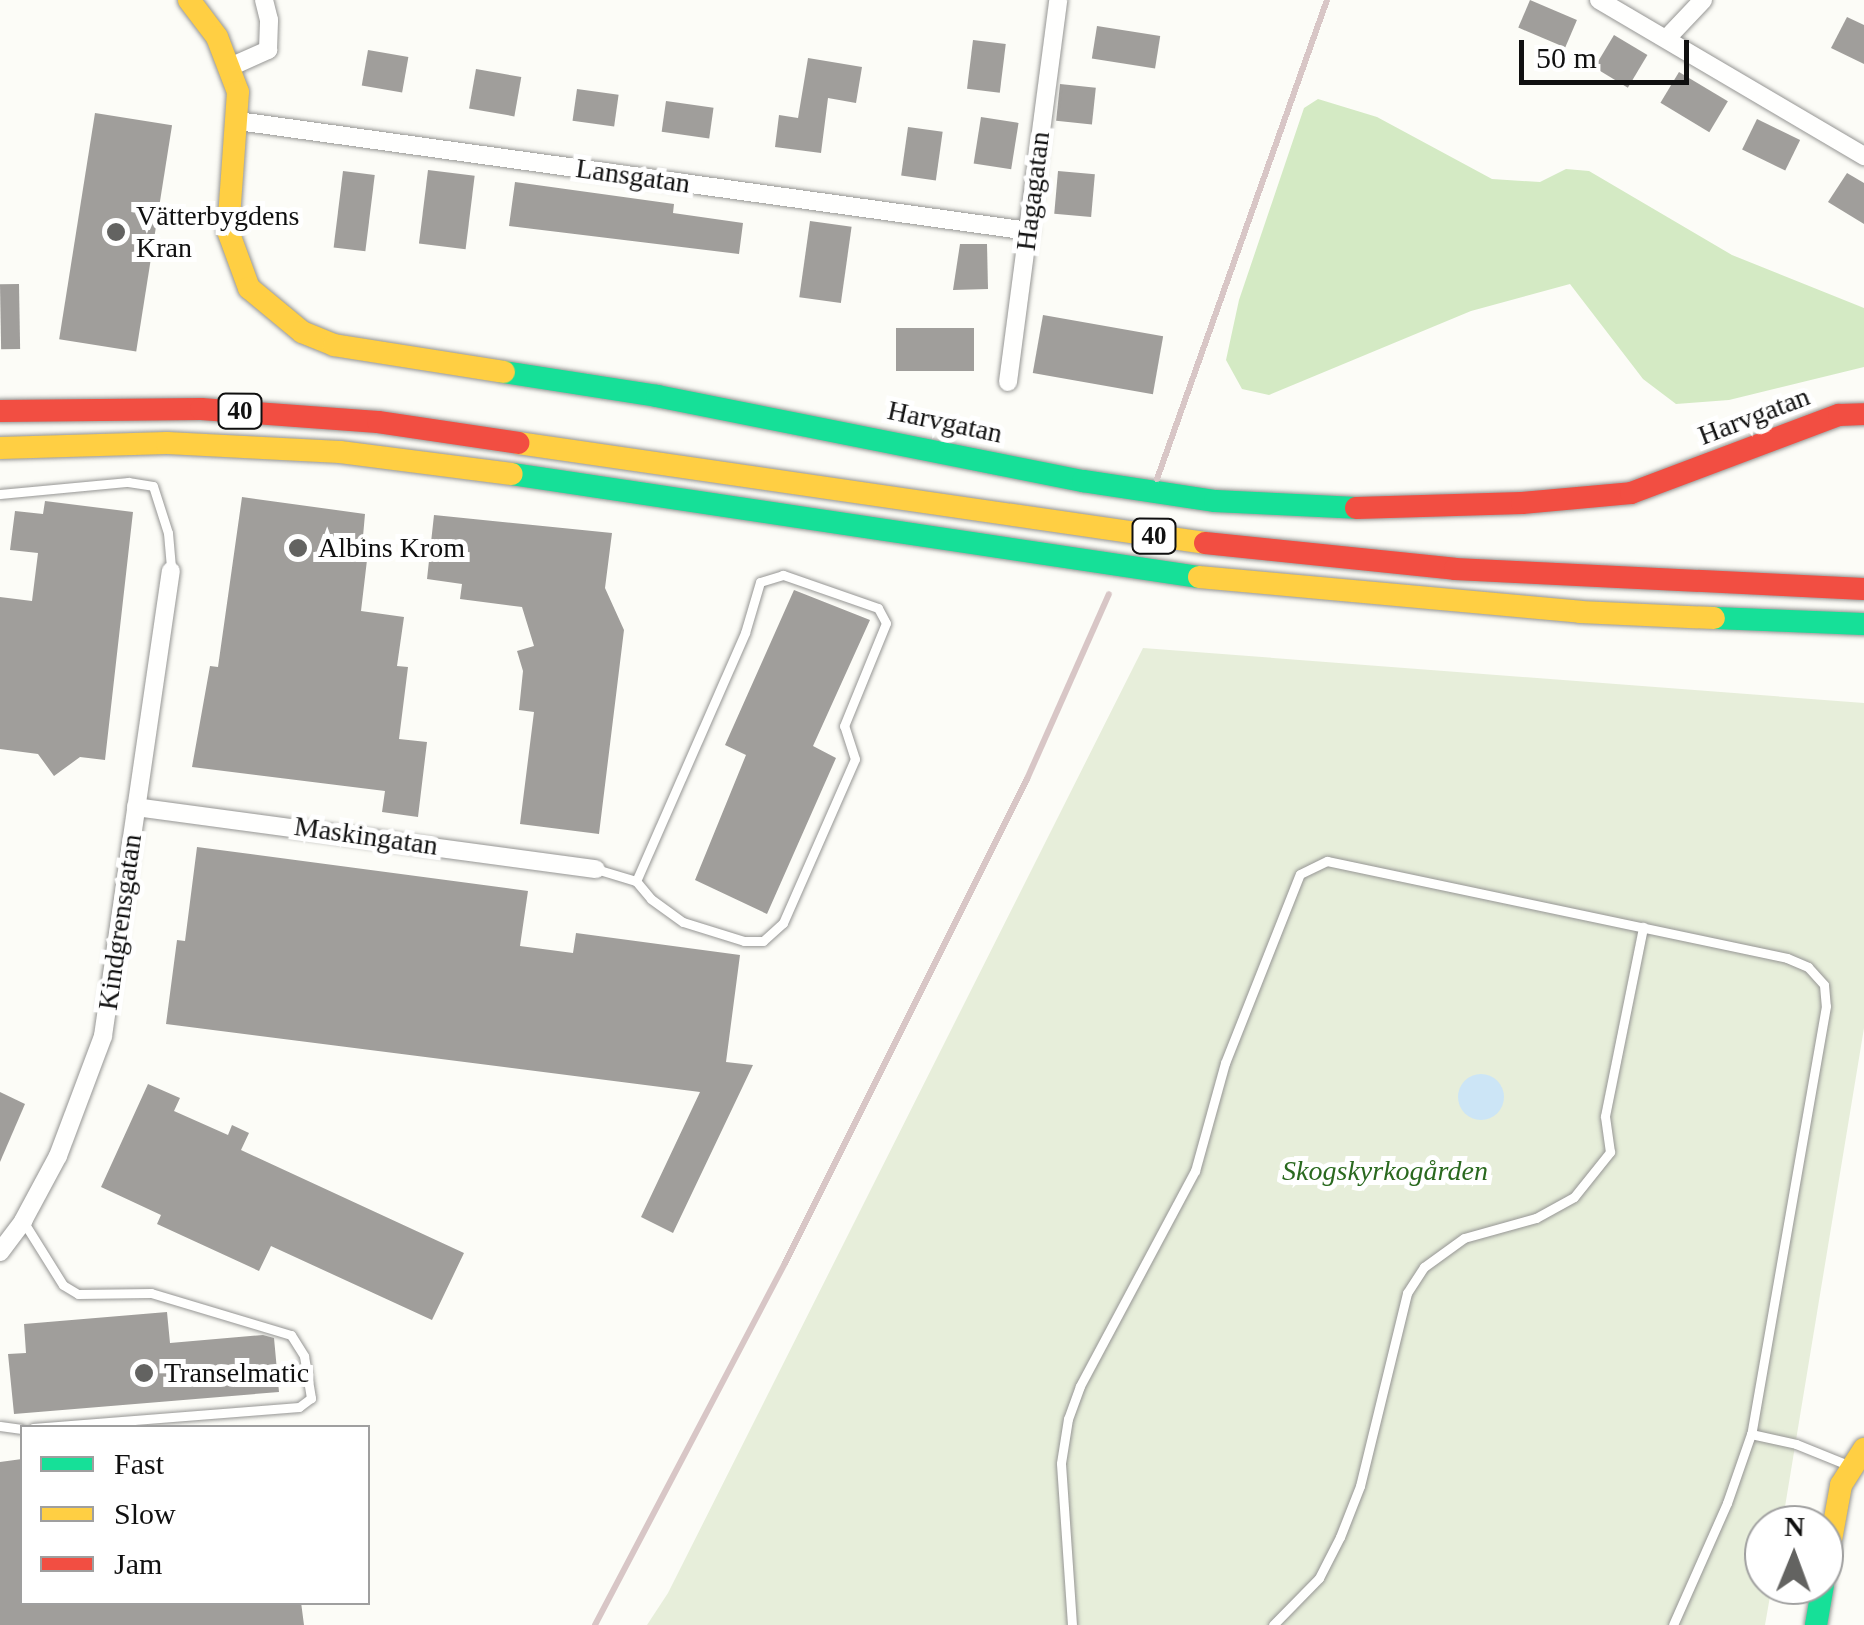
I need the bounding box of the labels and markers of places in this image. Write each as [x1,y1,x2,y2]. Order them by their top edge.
place label: Vätterbygdens Kran [136,199,299,265]
marker: Vätterbygdens Kran [105,221,127,243]
place label: Albins Krom [318,531,465,565]
marker: Albins Krom [287,537,309,559]
place label: Transelmatic [164,1356,309,1390]
marker: Transelmatic [133,1362,155,1384]

